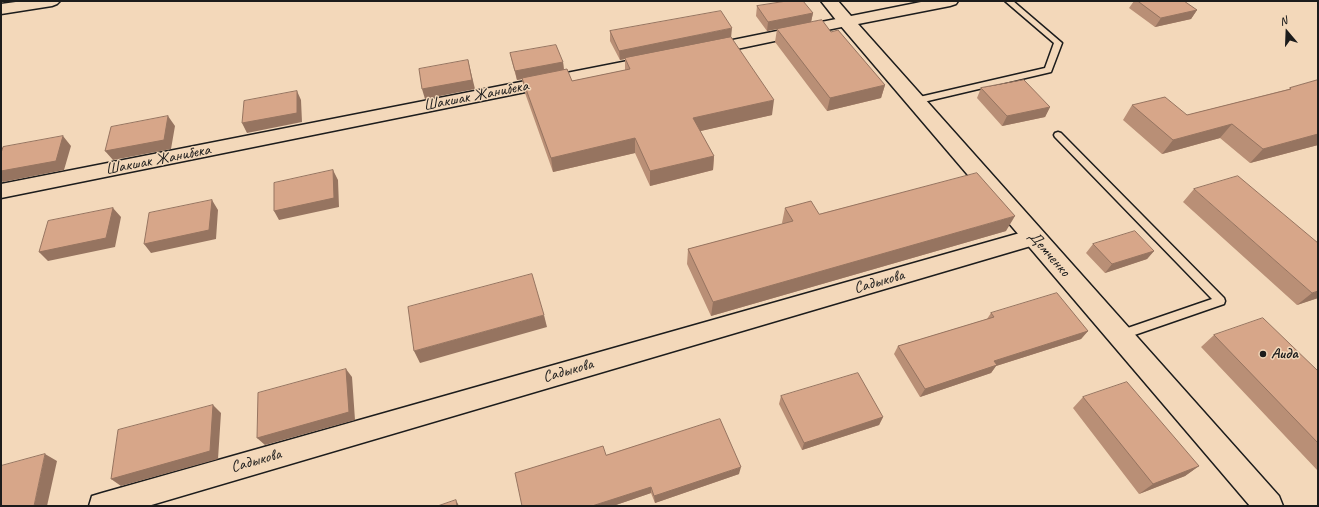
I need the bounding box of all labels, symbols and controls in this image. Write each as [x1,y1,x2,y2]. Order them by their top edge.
north arrow [1267,12,1307,52]
text: N [1278,13,1289,28]
street label: Шакшак Жанибека [422,76,530,116]
street label: Шакшак Жанибека [104,140,212,180]
street label: Демченко [1024,227,1074,281]
street label: Садыкова [852,266,906,298]
place label: Аида [1271,344,1298,364]
marker: Аида [1258,349,1268,359]
street label: Садыкова [541,355,595,387]
street label: Садыкова [229,445,283,477]

